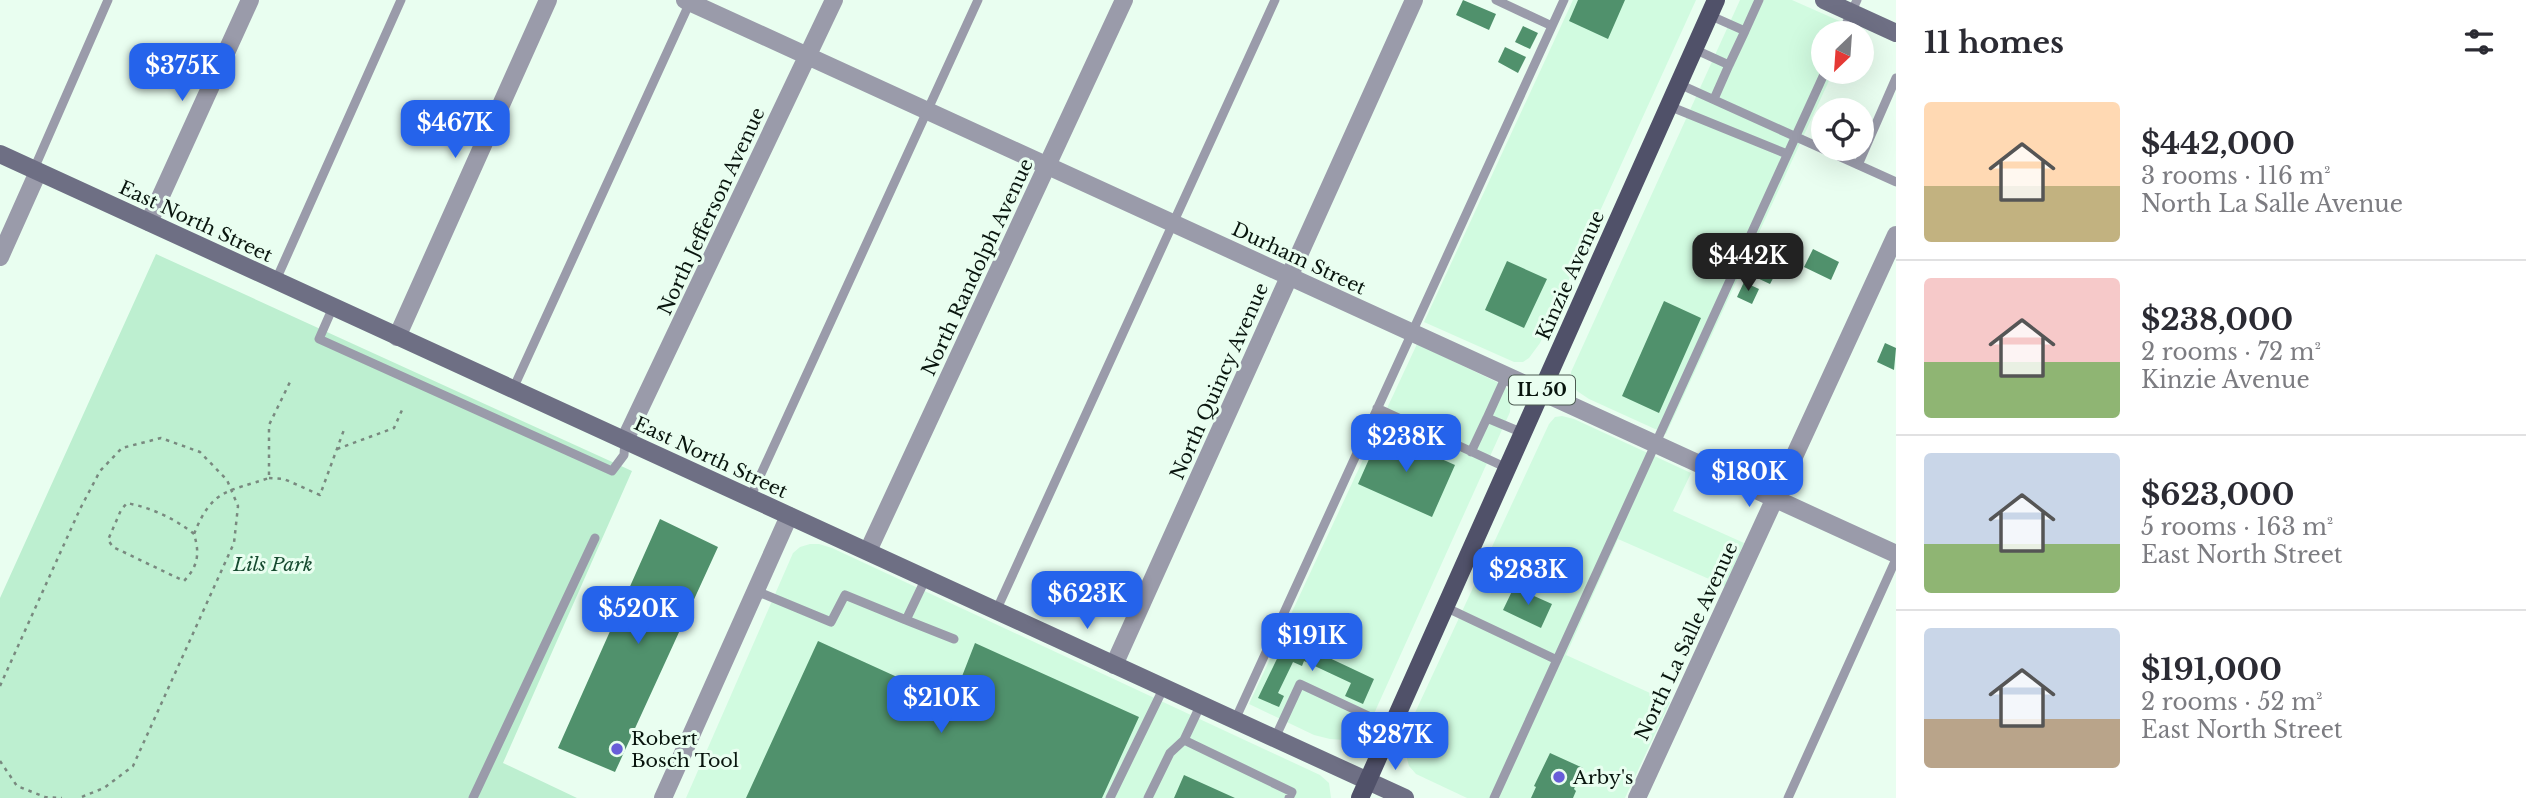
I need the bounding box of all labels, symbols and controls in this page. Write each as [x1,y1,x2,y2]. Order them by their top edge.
north arrow [1811,21,1874,84]
map controls [1811,21,1874,161]
icon: filters [2460,23,2498,61]
text: 11 homes [1924,24,2064,61]
pin: $375K [133,43,231,103]
text: $375K [145,52,219,80]
button: locate [1811,98,1874,161]
pin: $467K [406,100,504,160]
street label: North Jefferson Avenue [653,104,770,319]
text: $467K [417,109,493,137]
text: $442,000 [2141,125,2295,162]
icon: home [1980,130,2064,214]
street label: North Randolph Avenue [917,155,1038,379]
text: 3 rooms · 116 m² [2141,162,2331,190]
street label: East North Street [115,176,277,267]
text: North La Salle Avenue [2141,190,2403,218]
street label: Kinzie Avenue [1532,207,1609,344]
street label: Durham Street [1228,217,1370,300]
pin: $442K [1699,233,1797,293]
text: $442K [1708,242,1788,270]
street label: North Quincy Avenue [1166,279,1273,483]
text: $238,000 [2141,301,2293,338]
icon: home [1980,306,2064,390]
text: 2 rooms · 72 m² [2141,338,2321,366]
text: Kinzie Avenue [2141,366,2310,394]
road number: IL 50 [1509,376,1575,404]
street label: East North Street [630,412,792,503]
pin: $238K [1357,414,1455,474]
text: $238K [1367,423,1445,451]
pin: $180K [1700,449,1798,509]
text: $180K [1711,458,1787,486]
text: $623,000 [2141,476,2294,513]
icon: home [1980,481,2064,565]
text: 5 rooms · 163 m² [2141,513,2333,541]
street label: North La Salle Avenue [1630,538,1743,744]
text: East North Street [2141,541,2343,569]
pin: $283K [1479,548,1577,607]
park label: Lils Park [232,553,313,576]
text: $283K [1489,556,1567,584]
pin: $623K [1038,572,1136,631]
text: $623K [1048,580,1126,608]
pin: $520K [589,586,687,646]
text: $520K [598,595,678,623]
pin: $191K [1263,614,1361,673]
text: $191K [1277,622,1347,650]
text: $191,000 [2141,651,2282,688]
icon: home [1980,656,2064,740]
pin: $210K [892,676,990,735]
text: $210K [903,684,979,712]
text: 2 rooms · 52 m² [2141,688,2323,716]
pin: $287K [1346,712,1444,772]
text: East North Street [2141,716,2343,744]
text: $287K [1357,721,1433,749]
place label: Robert Bosch Tool [631,727,739,772]
marker: Robert Bosch Tool [609,741,625,757]
place label: Arby's [1572,766,1633,789]
marker: Arby's [1551,769,1567,785]

